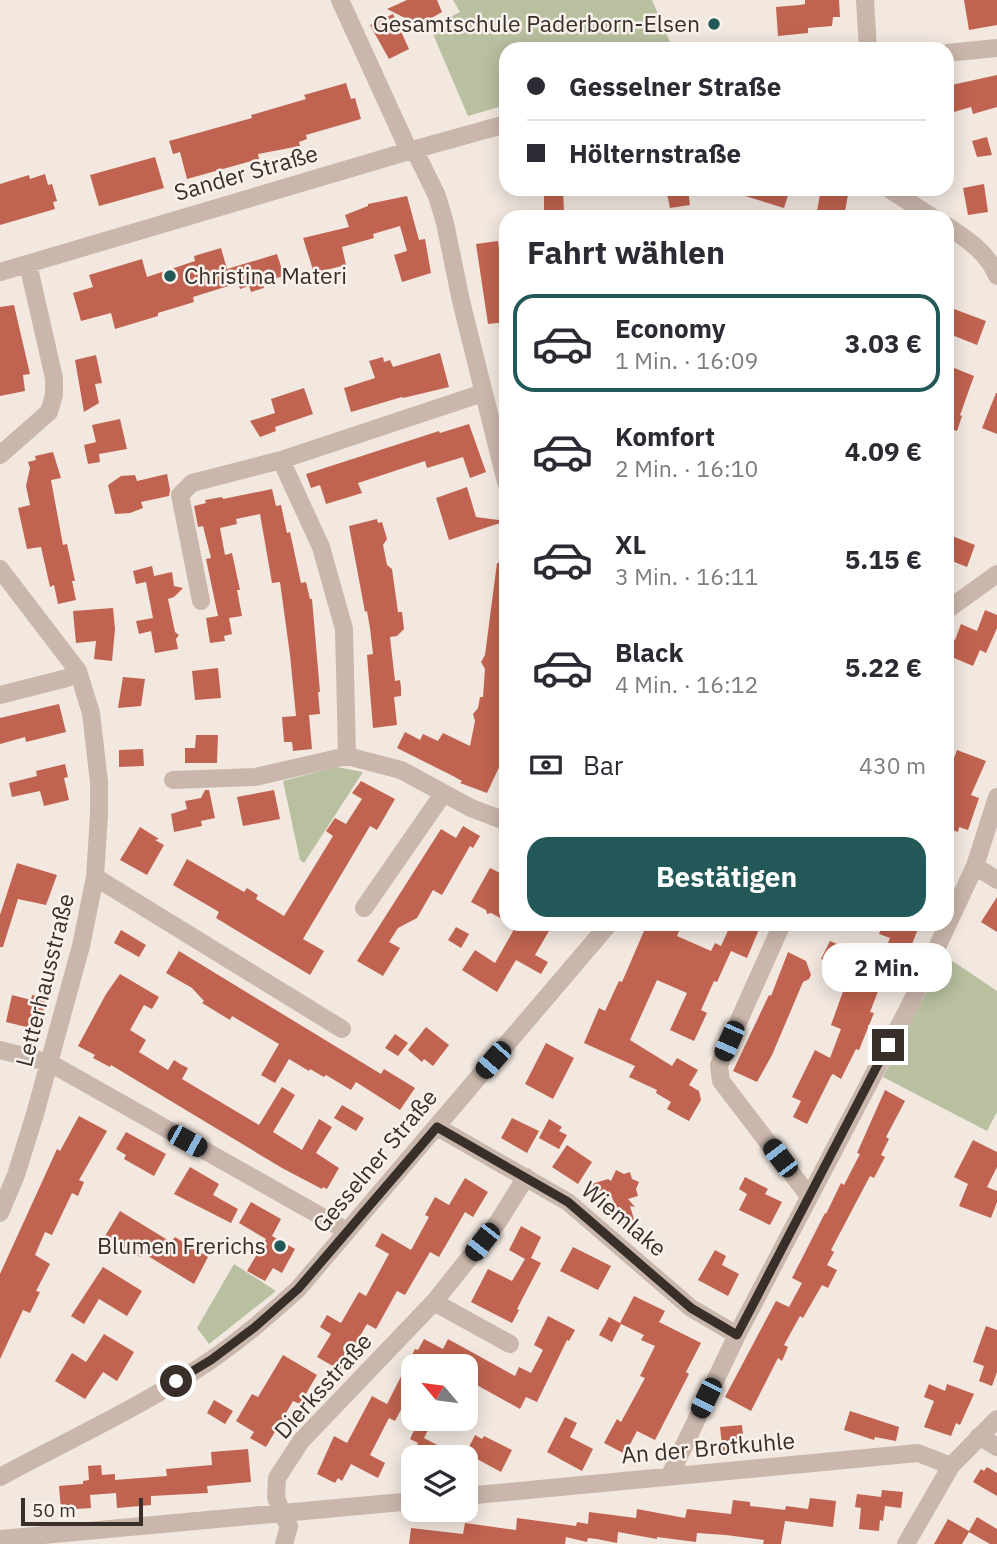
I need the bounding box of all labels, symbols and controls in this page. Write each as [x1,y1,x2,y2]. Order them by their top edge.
place label: Gesamtschule Paderborn-Elsen [373,8,700,38]
marker: Gesamtschule Paderborn-Elsen [706,16,722,32]
text: Gesselner Straße [569,69,781,103]
text: Hölternstraße [569,136,741,170]
street label: Sander Straße [170,137,321,207]
text: Fahrt wählen [527,231,725,273]
place label: Christina Materi [184,260,347,290]
marker: Christina Materi [162,268,178,284]
text: Economy [615,311,726,345]
icon: car [531,312,594,375]
text: 3.03 € [845,326,922,360]
text: 1 Min. · 16:09 [615,345,758,375]
text: Komfort [615,419,715,453]
icon: car [531,420,594,483]
text: 4.09 € [845,434,922,468]
text: 2 Min. · 16:10 [615,453,758,483]
text: XL [615,527,646,561]
icon: car [531,528,594,591]
text: 5.15 € [845,542,922,576]
text: 3 Min. · 16:11 [615,561,758,591]
text: Black [615,635,683,669]
icon: car [531,636,594,699]
text: 5.22 € [845,650,922,684]
text: 4 Min. · 16:12 [615,669,758,699]
icon: cash [527,746,565,784]
text: Bar [583,748,623,782]
text: 430 m [859,750,926,780]
button: Bestätigen [527,837,926,917]
street label: Letterhausstraße [8,890,80,1069]
callout: 2 Min. [823,944,953,992]
text: 2 Min. [854,952,920,982]
car [711,1018,748,1064]
route end [872,1029,904,1061]
car [472,1037,515,1083]
street label: Gesselner Straße [305,1082,443,1238]
car [164,1122,211,1160]
car [759,1135,802,1181]
street label: Wiemlake [576,1174,673,1262]
car [461,1219,504,1265]
place label: Blumen Frerichs [97,1230,266,1260]
marker: Blumen Frerichs [272,1238,288,1254]
street label: Dierksstraße [267,1326,378,1445]
north arrow [401,1354,478,1432]
map controls [401,1354,478,1522]
route start [160,1365,192,1397]
car [688,1375,725,1421]
street label: An der Brotkuhle [620,1424,796,1470]
button: layers [401,1445,478,1522]
scale bar [21,1495,144,1527]
text: 50 m [32,1498,76,1522]

